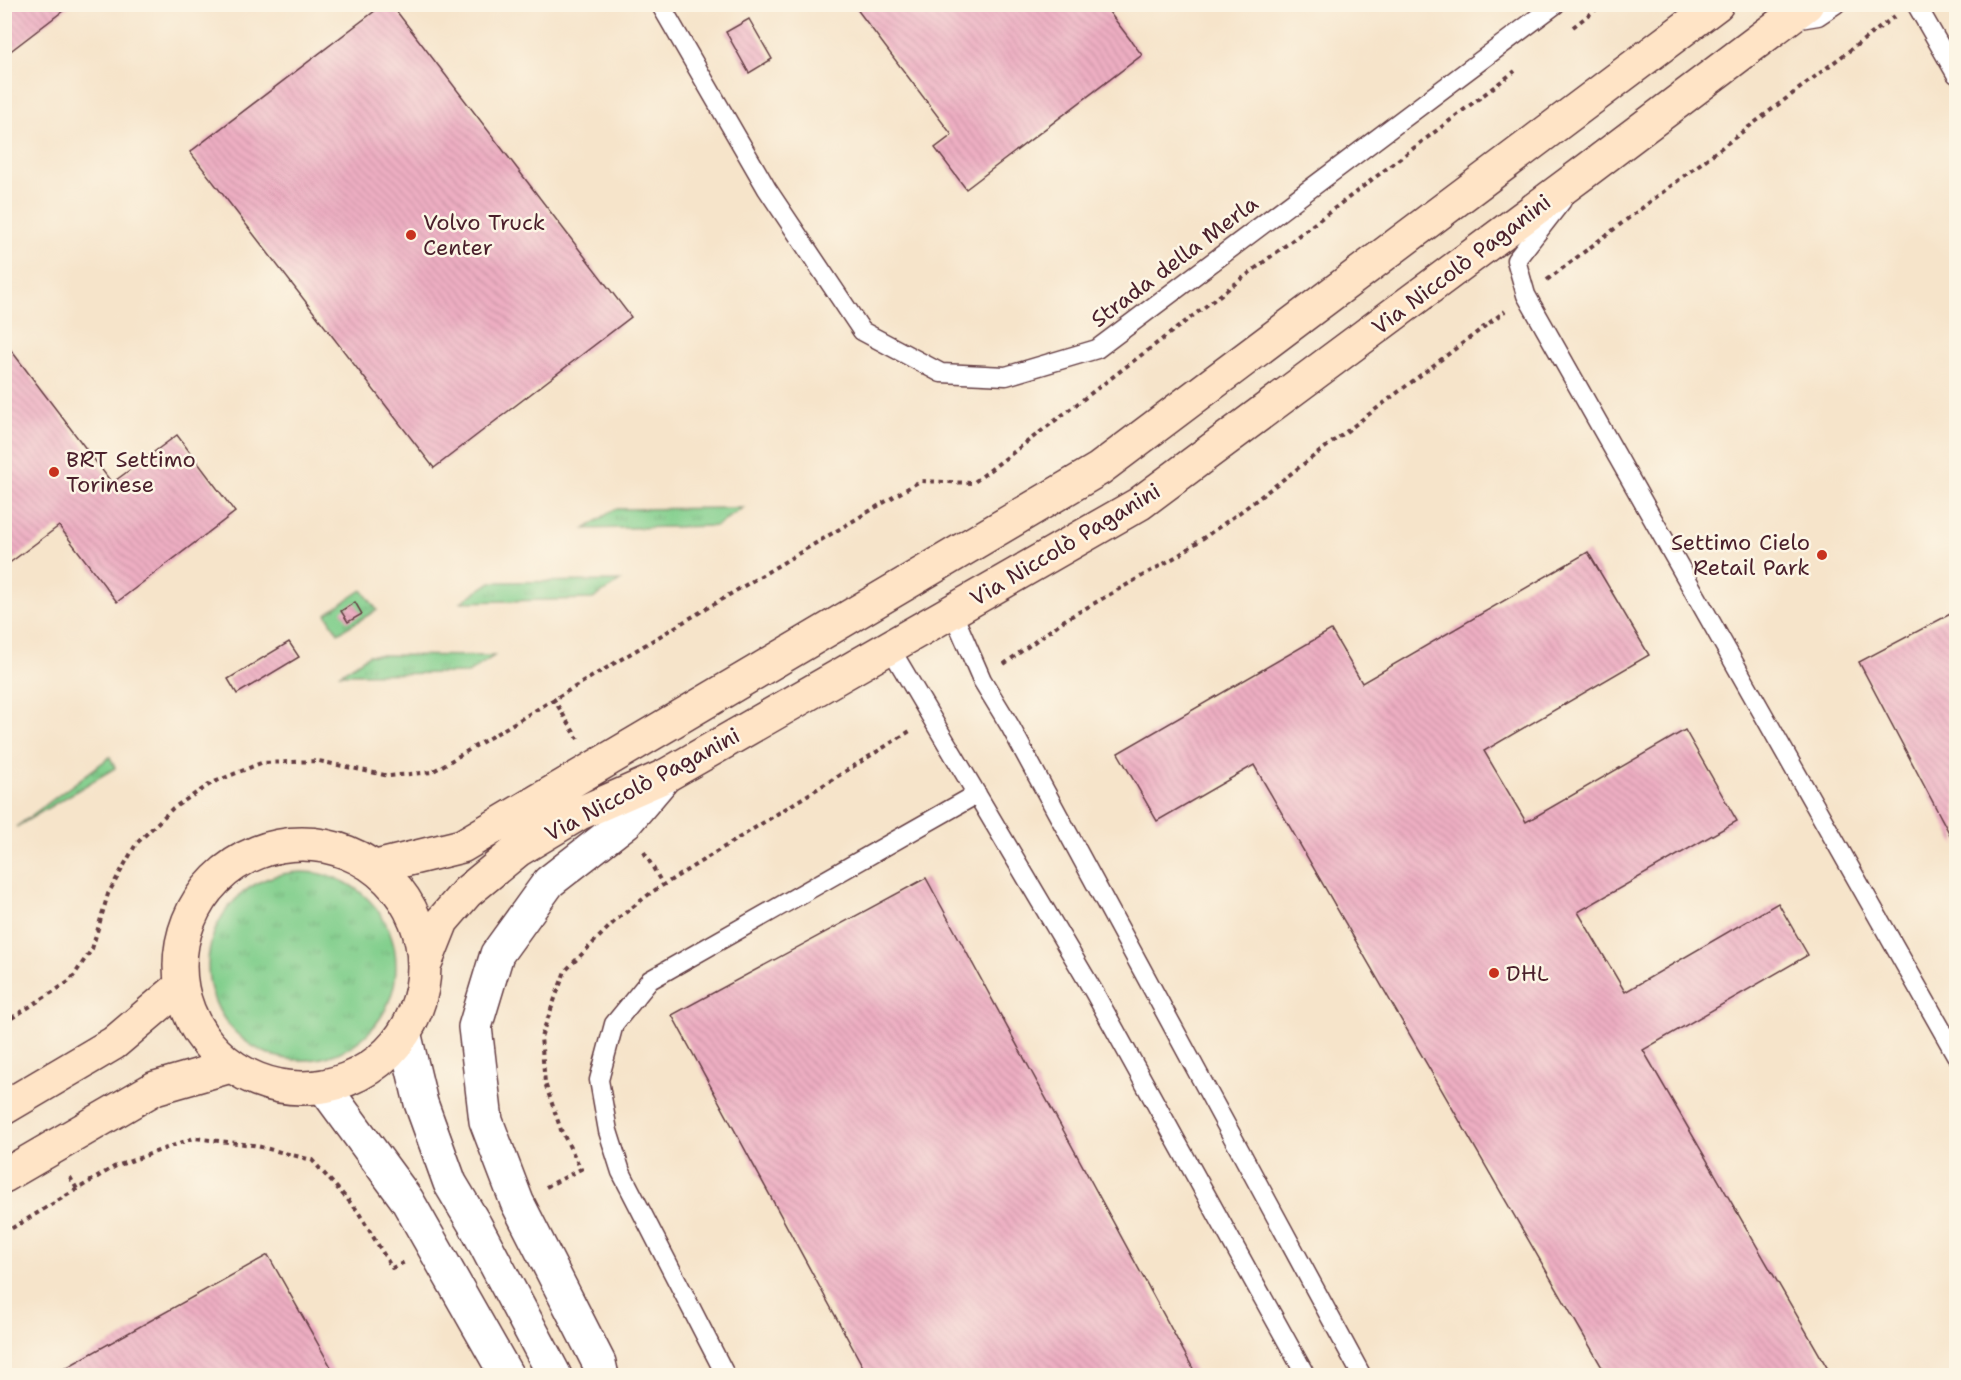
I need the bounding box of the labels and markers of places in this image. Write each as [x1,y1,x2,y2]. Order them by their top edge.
place label: Volvo Truck Center [423,208,545,262]
marker: Volvo Truck Center [404,228,418,242]
place label: BRT Settimo Torinese [66,445,196,499]
marker: BRT Settimo Torinese [47,465,61,479]
place label: Settimo Cielo Retail Park [1671,528,1810,582]
marker: Settimo Cielo Retail Park [1815,548,1829,562]
place label: DHL [1506,959,1549,988]
marker: DHL [1487,966,1501,980]

